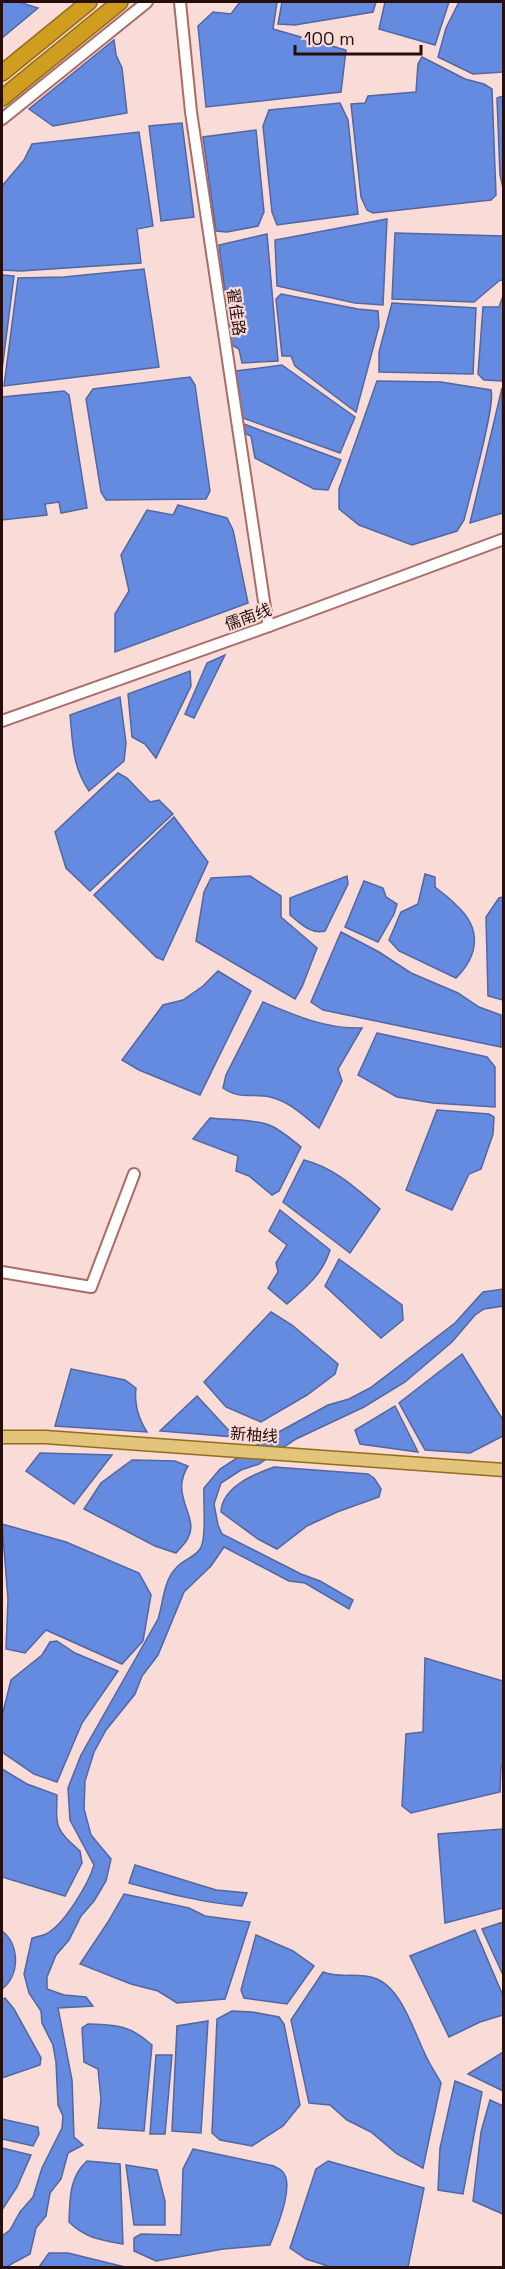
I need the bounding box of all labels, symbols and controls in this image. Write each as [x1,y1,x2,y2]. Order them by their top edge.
scale bar [295,18,421,56]
text: 100 m [304,27,355,50]
street label: 翟佳路 [222,287,250,337]
street label: 儒南线 [222,599,274,635]
street label: 新柚线 [229,1423,279,1447]

